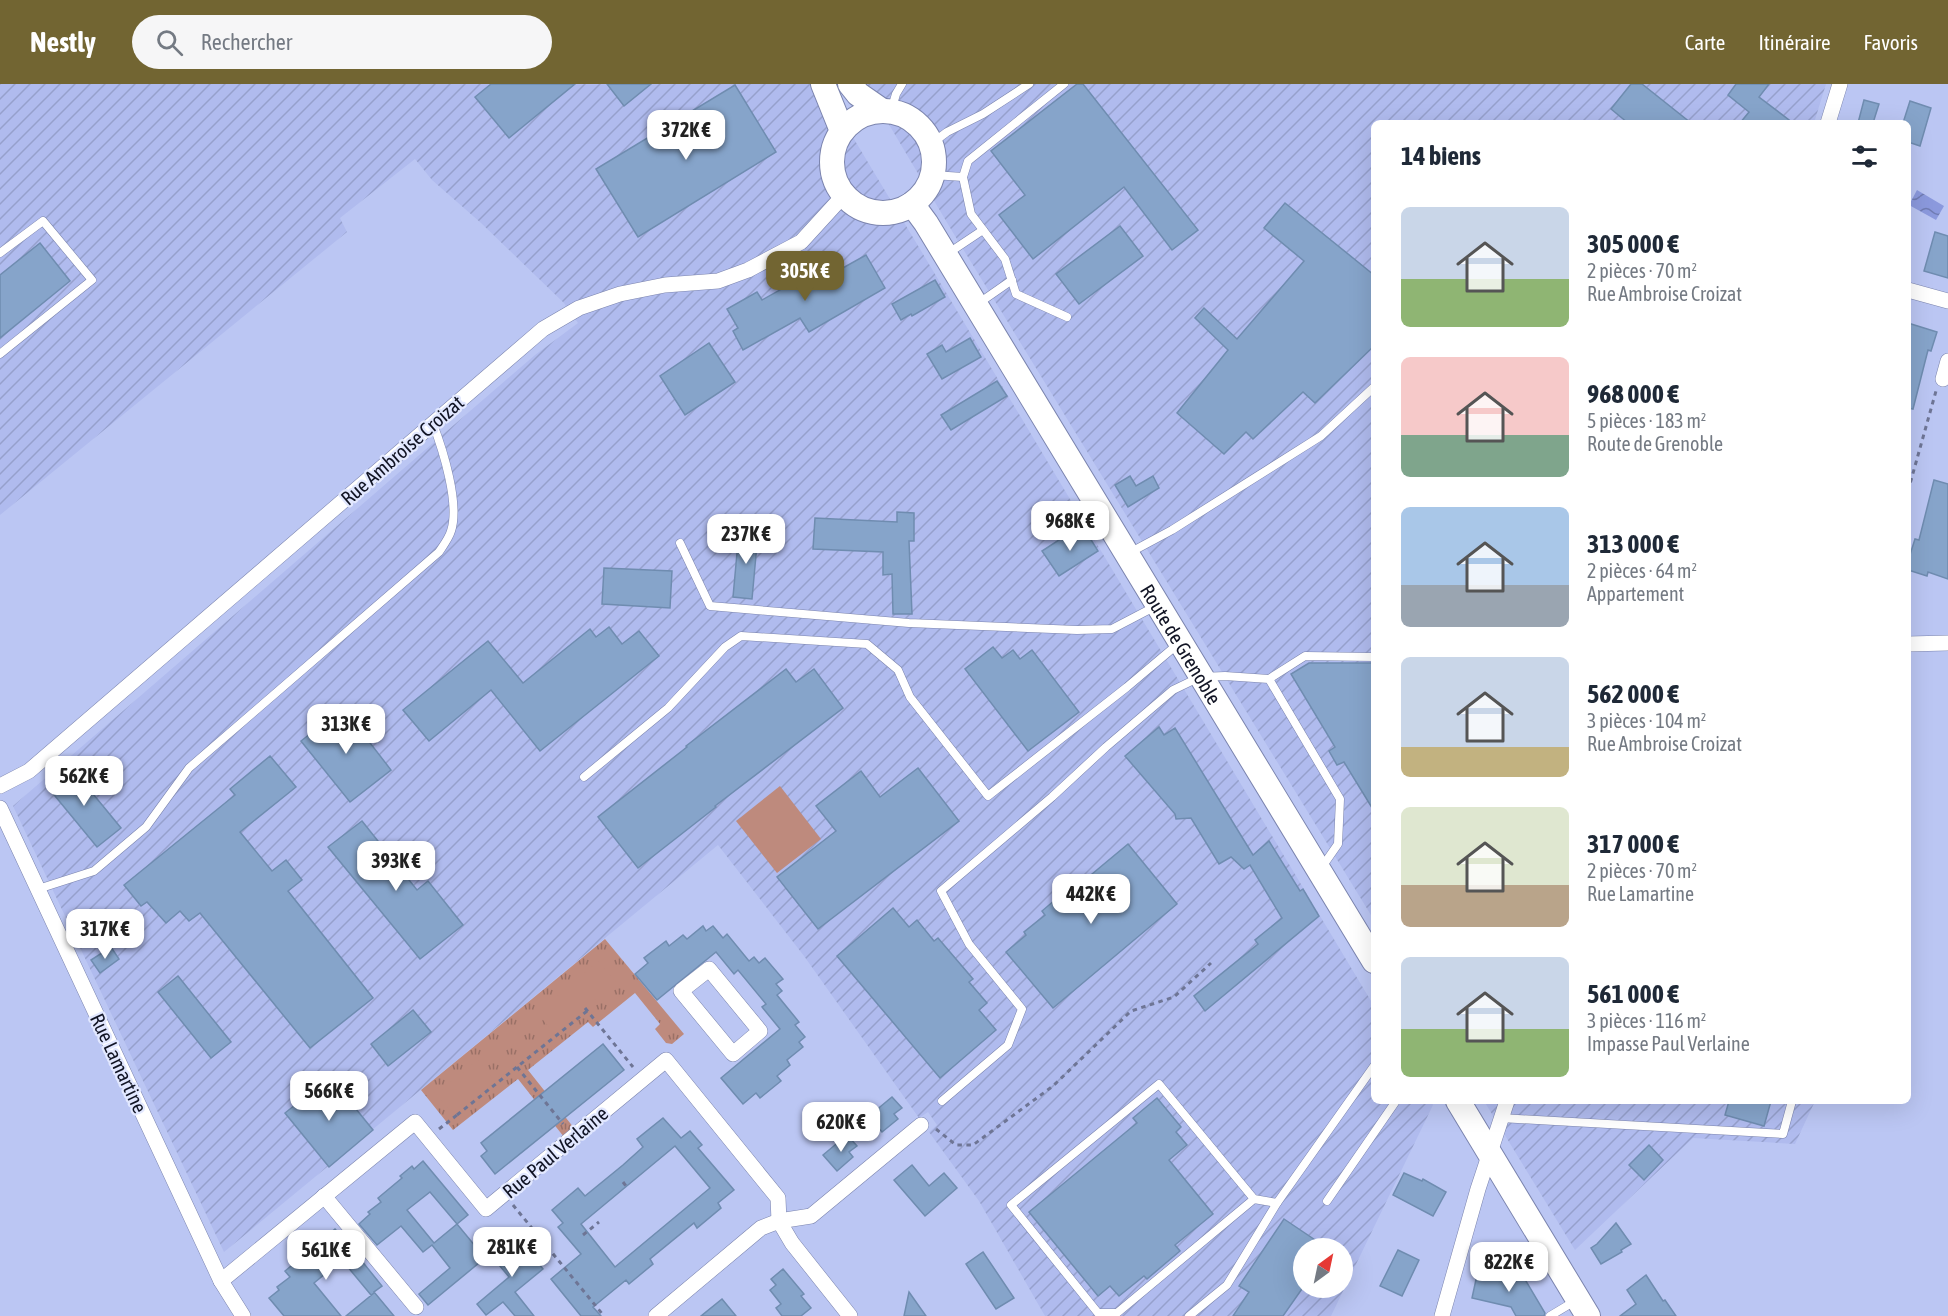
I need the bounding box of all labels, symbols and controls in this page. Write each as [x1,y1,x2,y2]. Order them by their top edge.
search box [132,15,552,69]
text: Nestly [30,26,96,58]
icon: search [153,26,186,59]
text: Rechercher [201,29,292,55]
text: Carte [1685,30,1725,54]
text: Itinéraire [1758,30,1830,54]
text: Favoris [1863,30,1918,54]
pin: 372K € [637,110,735,161]
text: 372K € [661,118,711,141]
icon: filters [1848,140,1881,173]
text: 14 biens [1401,141,1481,171]
text: 305 000 € [1587,229,1679,259]
icon: home [1449,231,1521,303]
pin: 305K € [756,251,854,302]
text: 305K € [780,259,830,282]
text: 2 pièces · 70 m² [1587,259,1697,282]
text: Rue Ambroise Croizat [1587,282,1742,305]
text: 968 000 € [1587,379,1679,409]
icon: home [1449,381,1521,453]
street label: Rue Ambroise Croizat [336,390,468,510]
text: 5 pièces · 183 m² [1587,409,1706,432]
text: Route de Grenoble [1587,432,1723,455]
pin: 968K € [1021,501,1119,552]
text: 968K € [1045,509,1095,532]
pin: 237K € [697,514,795,565]
text: 237K € [721,522,771,545]
text: 313 000 € [1587,529,1679,559]
icon: home [1449,531,1521,603]
text: 2 pièces · 64 m² [1587,559,1697,582]
street label: Route de Grenoble [1136,580,1227,708]
text: Appartement [1587,582,1684,605]
text: 562 000 € [1587,679,1679,709]
icon: home [1449,681,1521,753]
pin: 313K € [297,704,395,755]
text: 3 pièces · 104 m² [1587,709,1706,732]
text: 313K € [321,712,371,735]
text: Rue Ambroise Croizat [1587,732,1742,755]
pin: 562K € [35,756,133,807]
text: 562K € [59,764,109,787]
text: 317 000 € [1587,829,1679,859]
icon: home [1449,831,1521,903]
pin: 393K € [347,841,445,892]
text: 393K € [371,849,421,872]
text: 2 pièces · 70 m² [1587,859,1697,882]
pin: 442K € [1042,874,1140,925]
text: 442K € [1066,882,1116,905]
text: Rue Lamartine [1587,882,1694,905]
pin: 317K € [56,909,154,960]
text: 317K € [80,917,130,940]
text: 561 000 € [1587,979,1679,1009]
icon: home [1449,981,1521,1053]
text: 3 pièces · 116 m² [1587,1009,1706,1032]
street label: Rue Lamartine [86,1010,152,1116]
text: Impasse Paul Verlaine [1587,1032,1750,1055]
pin: 566K € [280,1071,378,1122]
text: 566K € [304,1079,354,1102]
street label: Rue Paul Verlaine [498,1101,612,1203]
pin: 620K € [792,1102,890,1153]
text: 620K € [816,1110,866,1133]
pin: 281K € [463,1227,561,1278]
pin: 561K € [277,1230,375,1281]
text: 281K € [487,1235,537,1258]
text: 561K € [301,1238,351,1261]
north arrow [1293,1238,1353,1298]
map controls [1293,1238,1353,1298]
pin: 822K € [1460,1242,1558,1293]
text: 822K € [1484,1250,1534,1273]

